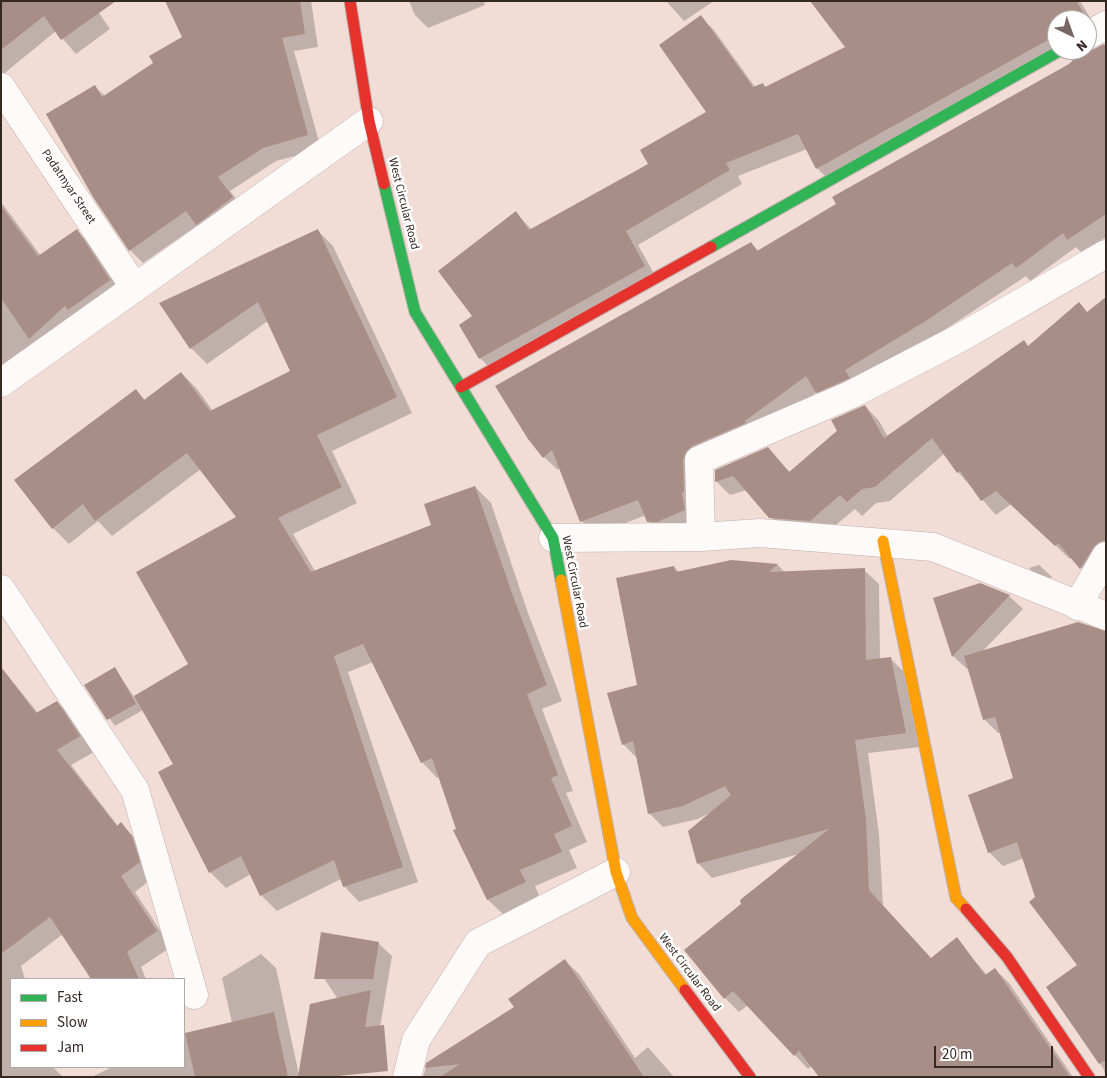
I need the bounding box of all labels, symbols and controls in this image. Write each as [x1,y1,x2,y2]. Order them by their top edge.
north arrow [1047,10,1097,60]
text: N [1071,35,1092,56]
street label: Padatmyar Street [38,147,98,227]
street label: West Circular Road [385,157,421,251]
street label: West Circular Road [558,535,590,629]
street label: West Circular Road [655,931,723,1015]
legend [10,978,185,1068]
text: Fast [57,987,83,1008]
text: Slow [57,1012,88,1033]
scale bar [937,1036,1056,1068]
text: Jam [57,1037,84,1058]
text: 20 m [942,1044,972,1065]

